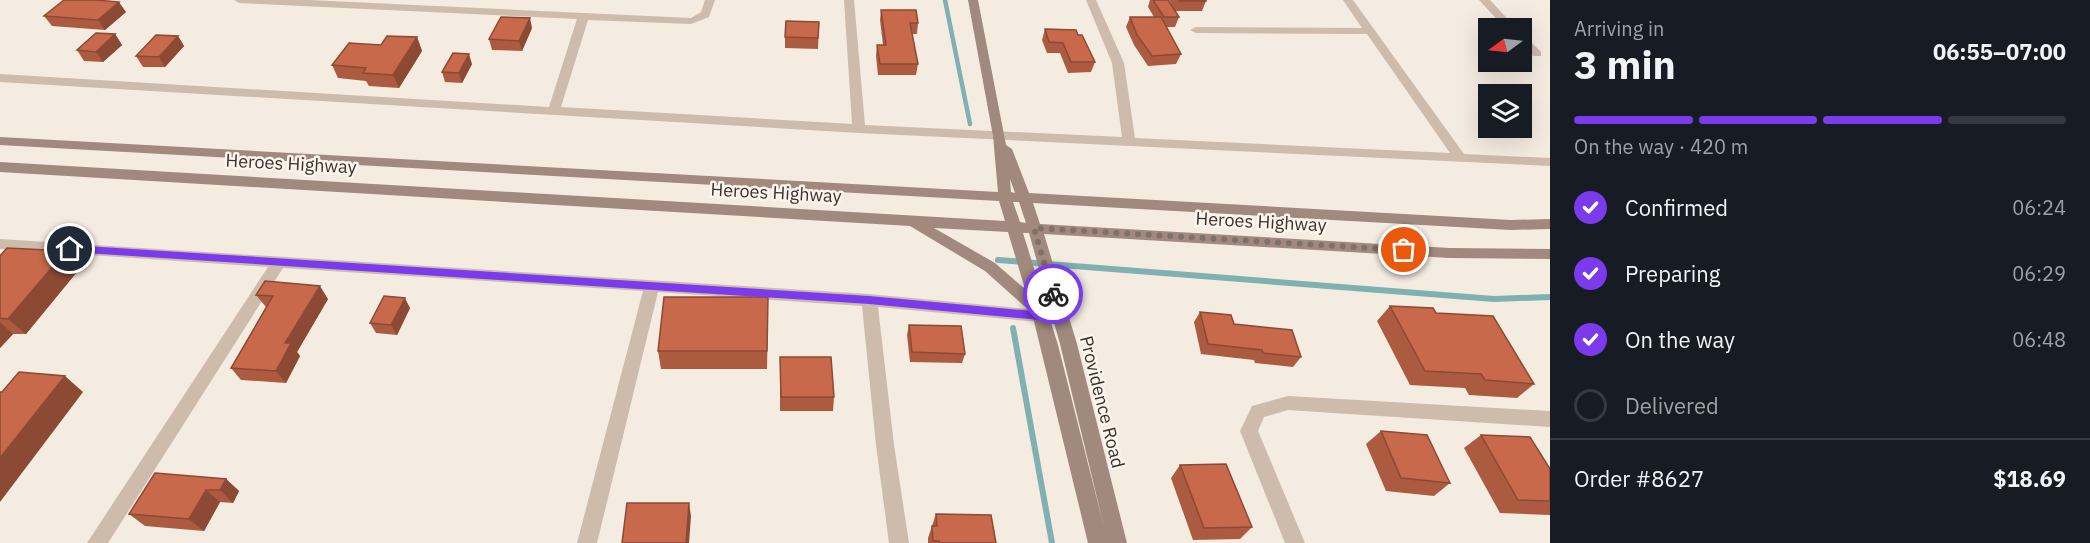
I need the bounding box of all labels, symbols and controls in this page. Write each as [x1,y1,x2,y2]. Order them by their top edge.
text: Arriving in [1574,15,1664,42]
north arrow [1478,18,1532,72]
map controls [1478,18,1532,138]
text: 06:55–07:00 [1933,37,2066,66]
text: 3 min [1574,39,1676,90]
button: layers [1478,84,1532,138]
text: On the way · 420 m [1574,133,1748,160]
street label: Heroes Highway [225,149,357,178]
street label: Heroes Highway [710,178,842,207]
icon: check [1574,191,1607,224]
text: Confirmed [1625,193,1728,222]
text: 06:24 [2012,194,2066,221]
street label: Heroes Highway [1195,207,1327,236]
pin [44,223,95,274]
pin [1378,224,1429,275]
icon: home [53,232,86,265]
icon: bag [1387,233,1420,266]
icon: check [1574,257,1607,290]
text: Preparing [1625,259,1720,288]
text: 06:29 [2012,260,2066,287]
courier [1023,264,1083,324]
icon: bike [1037,278,1070,311]
icon: check [1574,323,1607,356]
text: On the way [1625,325,1735,354]
text: 06:48 [2012,326,2066,353]
street label: Providence Road [1075,333,1130,470]
text: Delivered [1625,391,1719,420]
text: Order #8627 [1574,464,1704,493]
text: $18.69 [1993,464,2066,493]

